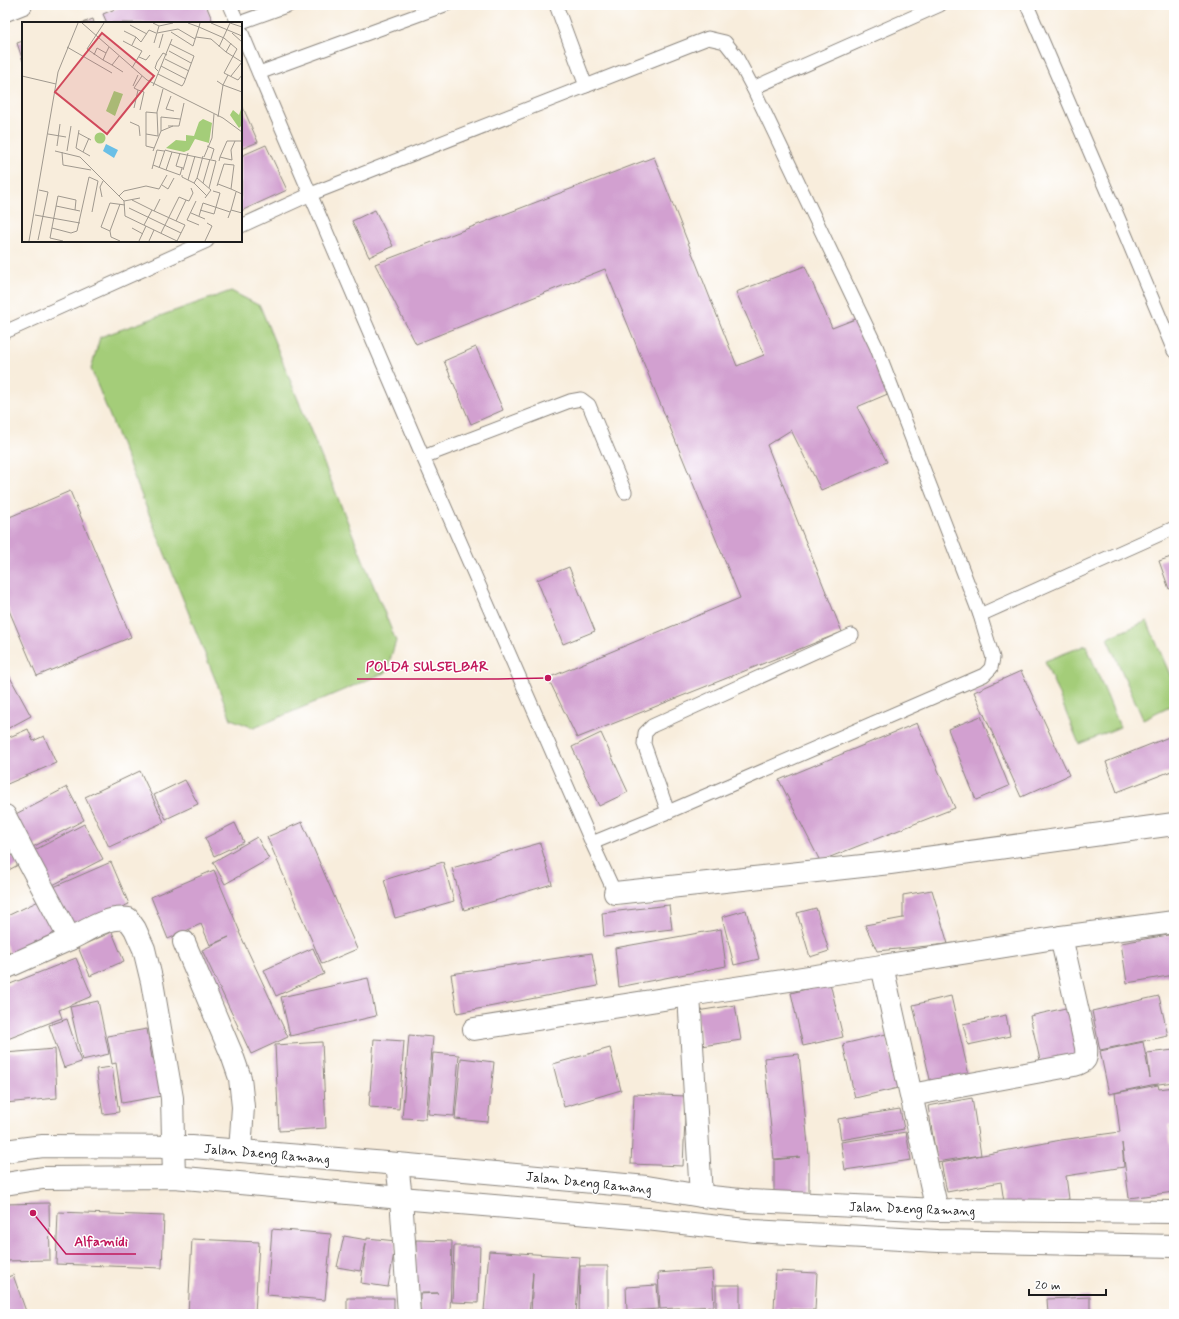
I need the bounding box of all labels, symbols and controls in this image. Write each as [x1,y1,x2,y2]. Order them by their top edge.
inset map [22,22,242,242]
callout: POLDA SULSELBAR [357,653,498,679]
text: POLDA SULSELBAR [366,658,489,676]
street label: Jalan Daeng Ramang [203,1141,331,1169]
street label: Jalan Daeng Ramang [525,1168,653,1200]
street label: Jalan Daeng Ramang [848,1199,975,1221]
callout: Alfamidi [66,1228,136,1254]
text: Alfamidi [74,1233,128,1251]
scale bar [1029,1271,1106,1297]
text: 20 m [1035,1278,1061,1294]

